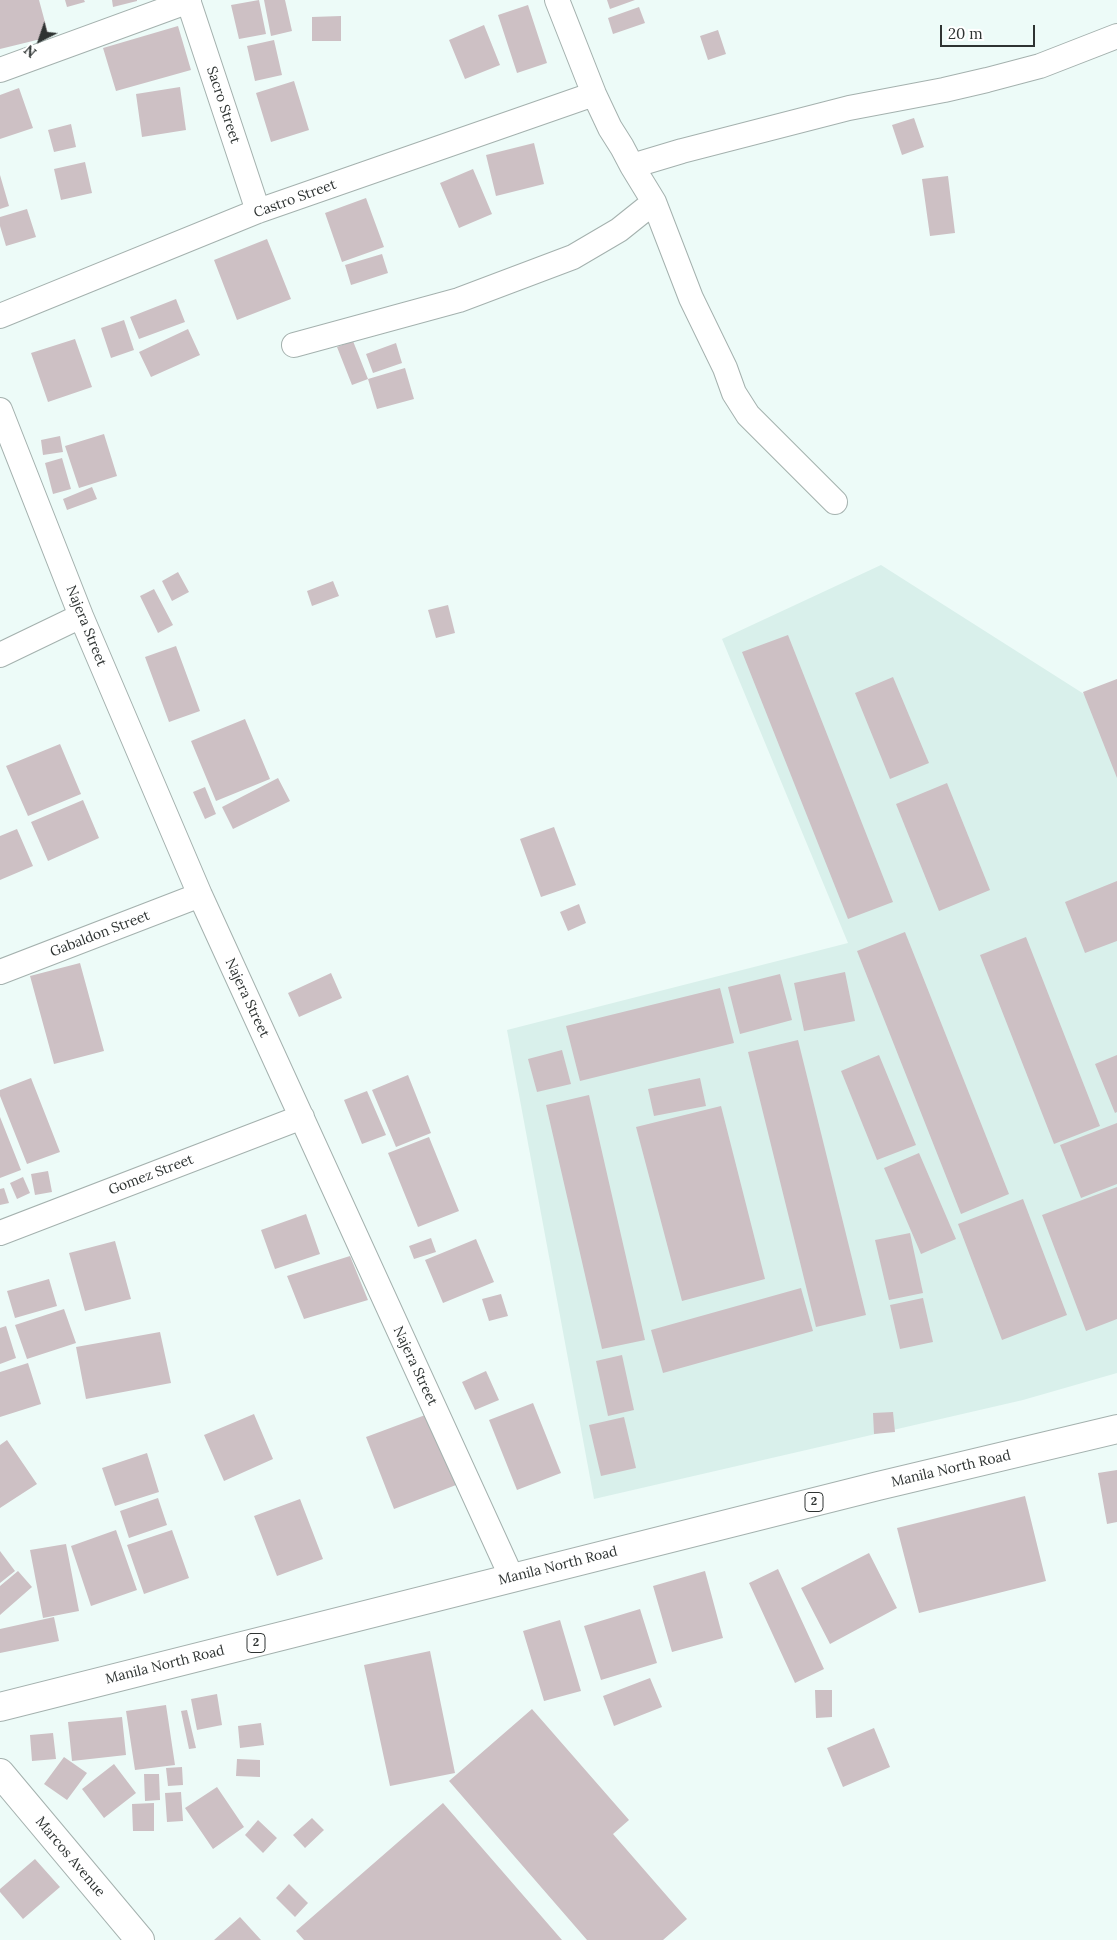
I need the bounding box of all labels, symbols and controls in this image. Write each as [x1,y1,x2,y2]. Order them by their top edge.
north arrow [15,15,65,65]
scale bar [942,15,1037,47]
text: 20 m [948,24,983,43]
text: N [20,41,40,62]
street label: Sacro Street [203,64,243,146]
street label: Castro Street [252,176,338,222]
street label: Najera Street [62,583,110,669]
street label: Gabaldon Street [48,907,152,961]
street label: Najera Street [221,956,273,1040]
street label: Gomez Street [106,1151,196,1199]
street label: Najera Street [389,1324,441,1408]
street label: Manila North Road [890,1447,1012,1491]
road number: 2 [805,1492,823,1511]
street label: Manila North Road [497,1543,619,1589]
road number: 2 [247,1634,265,1652]
street label: Manila North Road [104,1642,226,1688]
street label: Marcos Avenue [32,1814,108,1900]

